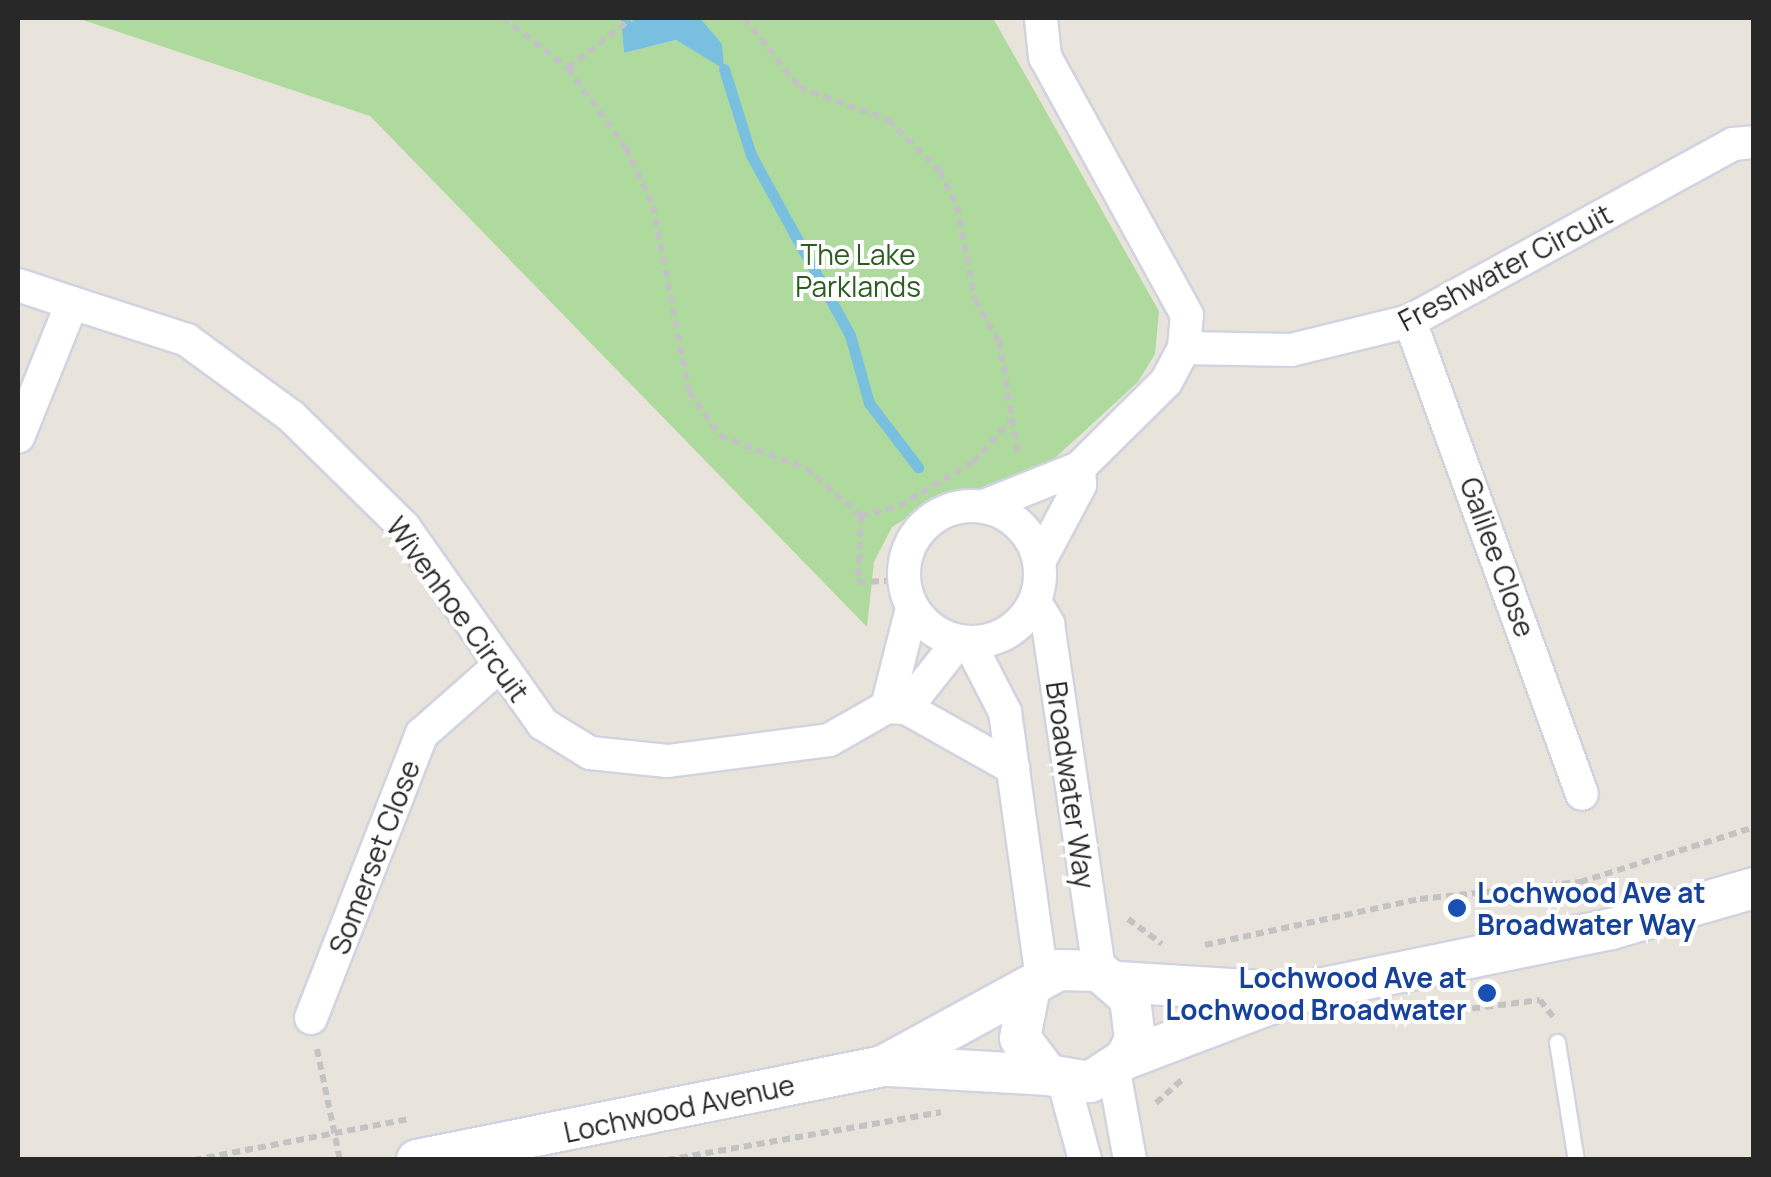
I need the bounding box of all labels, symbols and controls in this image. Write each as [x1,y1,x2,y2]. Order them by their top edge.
street label: Freshwater Circuit [1393,197,1617,337]
park label: The Lake Parklands [795,237,921,303]
street label: Galilee Close [1454,473,1542,641]
street label: Wivenhoe Circuit [380,510,536,708]
street label: Broadwater Way [1040,679,1102,891]
street label: Somerset Close [322,755,426,959]
place label: Lochwood Ave at Broadwater Way [1477,875,1706,941]
marker: Lochwood Ave at Broadwater Way [1446,897,1468,919]
place label: Lochwood Ave at Lochwood Broadwater [1165,960,1467,1026]
marker: Lochwood Ave at Lochwood Broadwater [1476,982,1498,1004]
street label: Lochwood Avenue [561,1067,797,1149]

